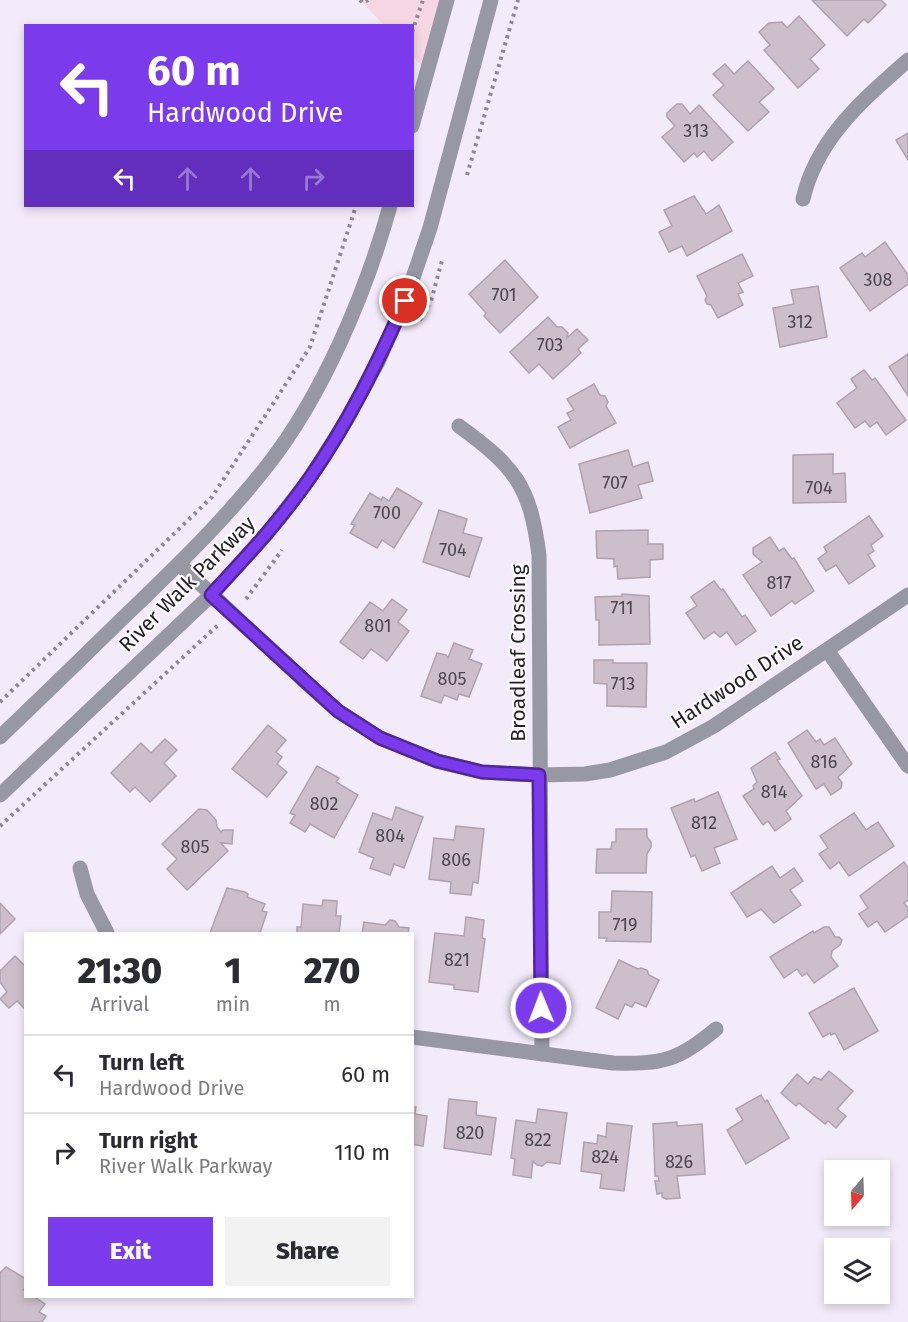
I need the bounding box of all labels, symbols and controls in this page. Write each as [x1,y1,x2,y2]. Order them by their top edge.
text: 60 m [147,46,241,96]
icon: left [48,48,126,126]
text: Hardwood Drive [147,97,343,129]
house number: 313 [683,120,709,142]
icon: left [108,162,141,195]
icon: ahead [171,162,204,195]
icon: ahead [234,162,267,195]
icon: right [297,162,330,195]
house number: 308 [864,269,893,291]
pin [379,275,430,326]
icon: arrive [388,284,421,317]
house number: 701 [491,284,517,306]
house number: 312 [787,311,813,333]
house number: 703 [537,334,563,356]
house number: 707 [602,472,628,494]
house number: 704 [805,477,833,499]
house number: 700 [373,502,401,524]
street label: River Walk Parkway [113,510,261,658]
house number: 704 [439,539,467,561]
street label: Broadleaf Crossing [505,564,531,742]
house number: 817 [766,572,792,594]
house number: 711 [610,597,634,619]
house number: 801 [364,615,392,637]
street label: Hardwood Drive [666,630,808,734]
house number: 805 [438,668,466,690]
house number: 713 [611,673,635,695]
house number: 816 [811,751,837,773]
house number: 814 [761,781,788,803]
house number: 802 [310,793,338,815]
house number: 812 [691,812,717,834]
house number: 804 [375,825,405,847]
house number: 805 [181,836,209,858]
house number: 806 [441,849,471,871]
house number: 719 [613,914,637,936]
text: 21:30 [78,949,162,993]
text: 1 [225,949,242,993]
text: 270 [304,949,360,993]
house number: 821 [444,949,470,971]
position arrow [509,976,573,1040]
text: Arrival [91,992,149,1016]
text: min [216,992,250,1016]
text: m [324,992,341,1016]
text: Turn left [99,1049,184,1076]
icon: left [48,1058,81,1091]
text: 60 m [341,1061,390,1088]
text: Hardwood Drive [99,1076,244,1100]
house number: 820 [456,1122,484,1144]
text: Turn right [99,1127,198,1154]
house number: 822 [524,1129,552,1151]
icon: right [48,1136,81,1169]
text: 110 m [334,1139,390,1166]
house number: 824 [591,1146,619,1168]
house number: 826 [665,1151,693,1173]
text: River Walk Parkway [99,1154,272,1178]
north arrow [824,1160,890,1226]
map controls [824,1160,890,1304]
button: Exit [48,1217,213,1286]
button: Share [225,1217,390,1286]
button: layers [824,1238,890,1304]

